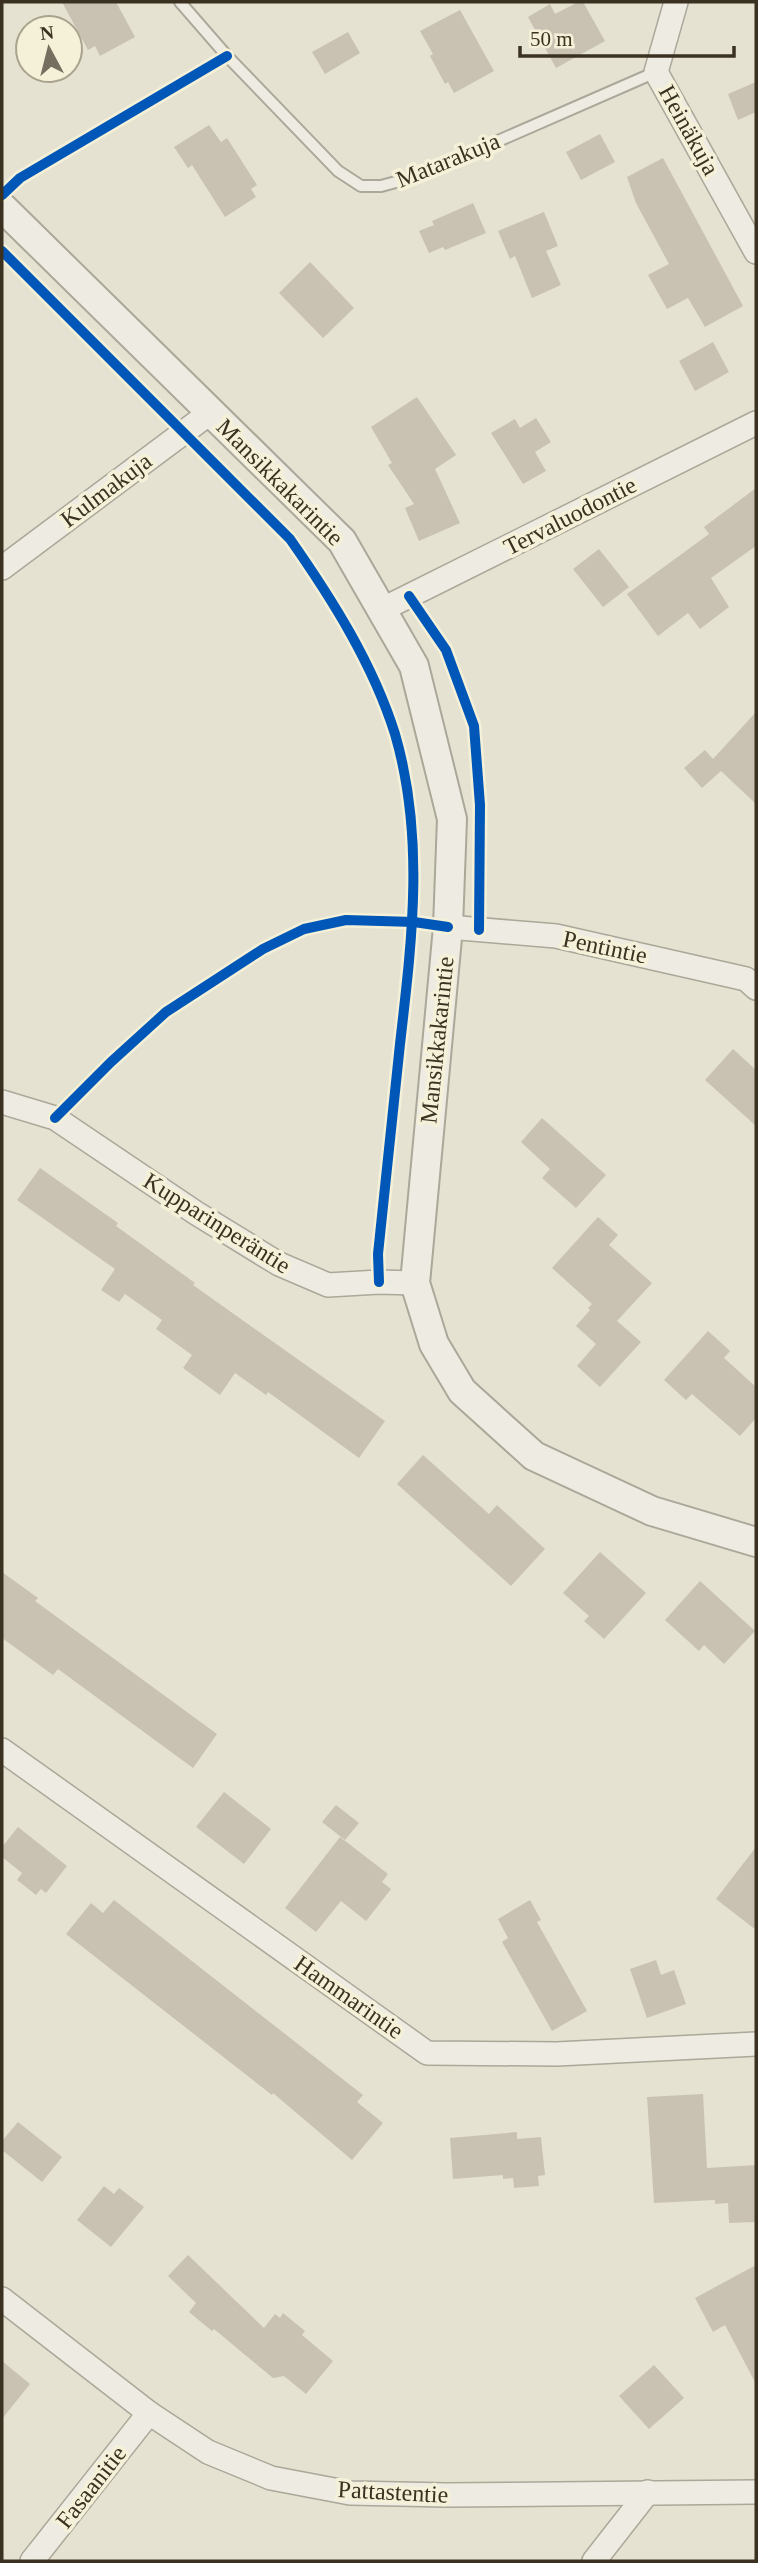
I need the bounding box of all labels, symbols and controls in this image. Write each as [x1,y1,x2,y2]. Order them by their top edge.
north arrow [14,14,84,84]
scale bar [520,14,734,58]
text: N [39,21,55,44]
text: 50 m [530,27,573,51]
street label: Heinäkuja [654,81,724,180]
street label: Matarakuja [392,127,504,193]
street label: Mansikkakarintie [211,413,349,551]
street label: Kulmakuja [56,447,157,532]
street label: Tervaluodontie [500,472,640,560]
street label: Pentintie [561,925,649,969]
street label: Mansikkakarintie [415,955,459,1125]
street label: Kupparinperäntie [139,1167,295,1279]
street label: Hammarintie [290,1950,408,2044]
street label: Fasaanitie [51,2441,131,2533]
street label: Pattastentie [337,2476,449,2508]

